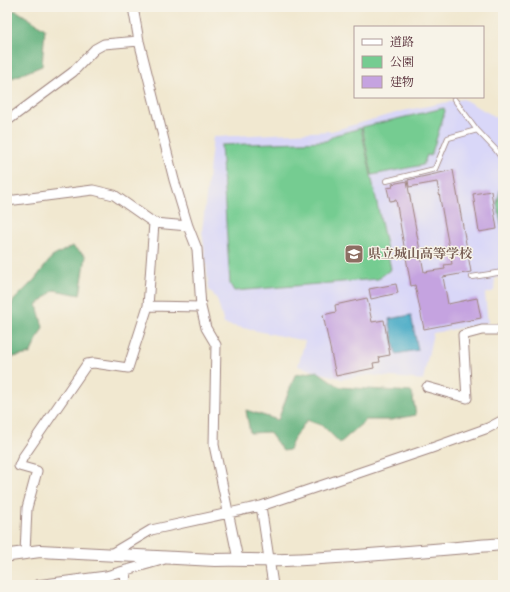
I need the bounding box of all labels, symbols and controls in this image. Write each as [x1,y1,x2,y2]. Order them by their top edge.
legend [354,26,484,98]
text: 道路 [390,35,414,50]
text: 公園 [390,55,414,70]
text: 建物 [390,75,414,90]
school or university icon: 県立城山高等学校 [343,243,365,265]
place label: 県立城山高等学校 [368,246,473,262]

